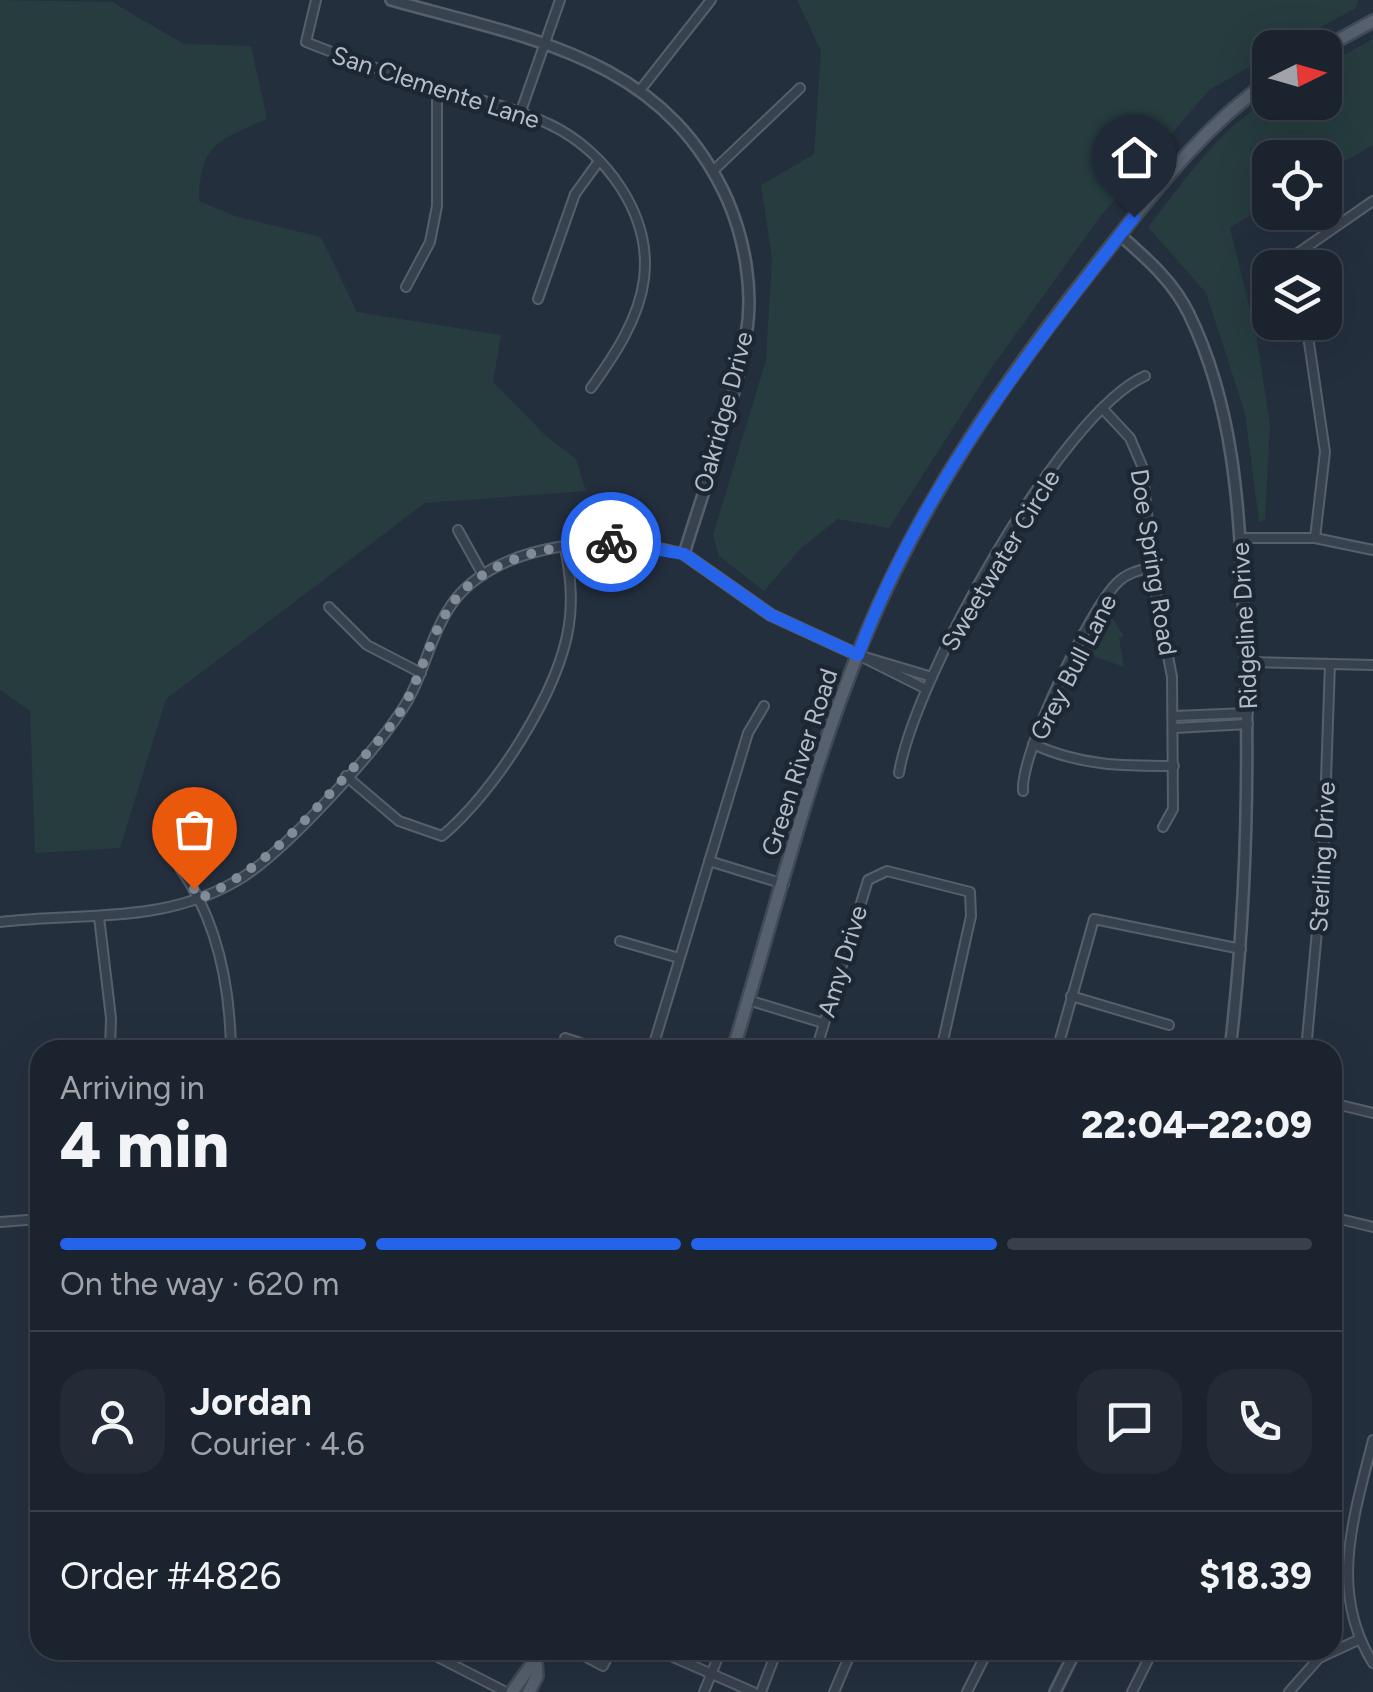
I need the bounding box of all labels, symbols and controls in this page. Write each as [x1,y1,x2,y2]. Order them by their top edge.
north arrow [1252,30,1342,120]
map controls [1252,30,1342,340]
street label: San Clemente Lane [328,39,544,135]
pin [1092,115,1177,218]
icon: home [1107,130,1162,185]
button: locate [1252,140,1342,230]
button: layers [1252,250,1342,340]
street label: Oakridge Drive [687,328,759,496]
street label: Sweetwater Circle [934,464,1066,656]
street label: Doe Spring Road [1124,467,1184,657]
courier [561,492,661,592]
icon: bike [584,515,639,570]
street label: Ridgeline Drive [1225,542,1263,710]
street label: Grey Bull Lane [1023,589,1123,745]
street label: Green River Road [755,665,843,859]
street label: Sterling Drive [1303,781,1341,933]
pin [152,787,237,890]
icon: bag [167,802,222,857]
street label: Amy Drive [811,902,873,1020]
text: Arriving in [60,1069,205,1107]
text: 22:04–22:09 [1081,1102,1312,1148]
text: 4 min [60,1105,229,1183]
text: On the way · 620 m [60,1265,339,1303]
button: person [60,1369,165,1474]
button: chat [1077,1369,1182,1474]
button: phone [1207,1369,1312,1474]
text: Jordan [190,1379,312,1425]
text: Courier · 4.6 [190,1425,365,1463]
text: Order #4826 [60,1553,281,1599]
text: $18.39 [1199,1553,1312,1599]

